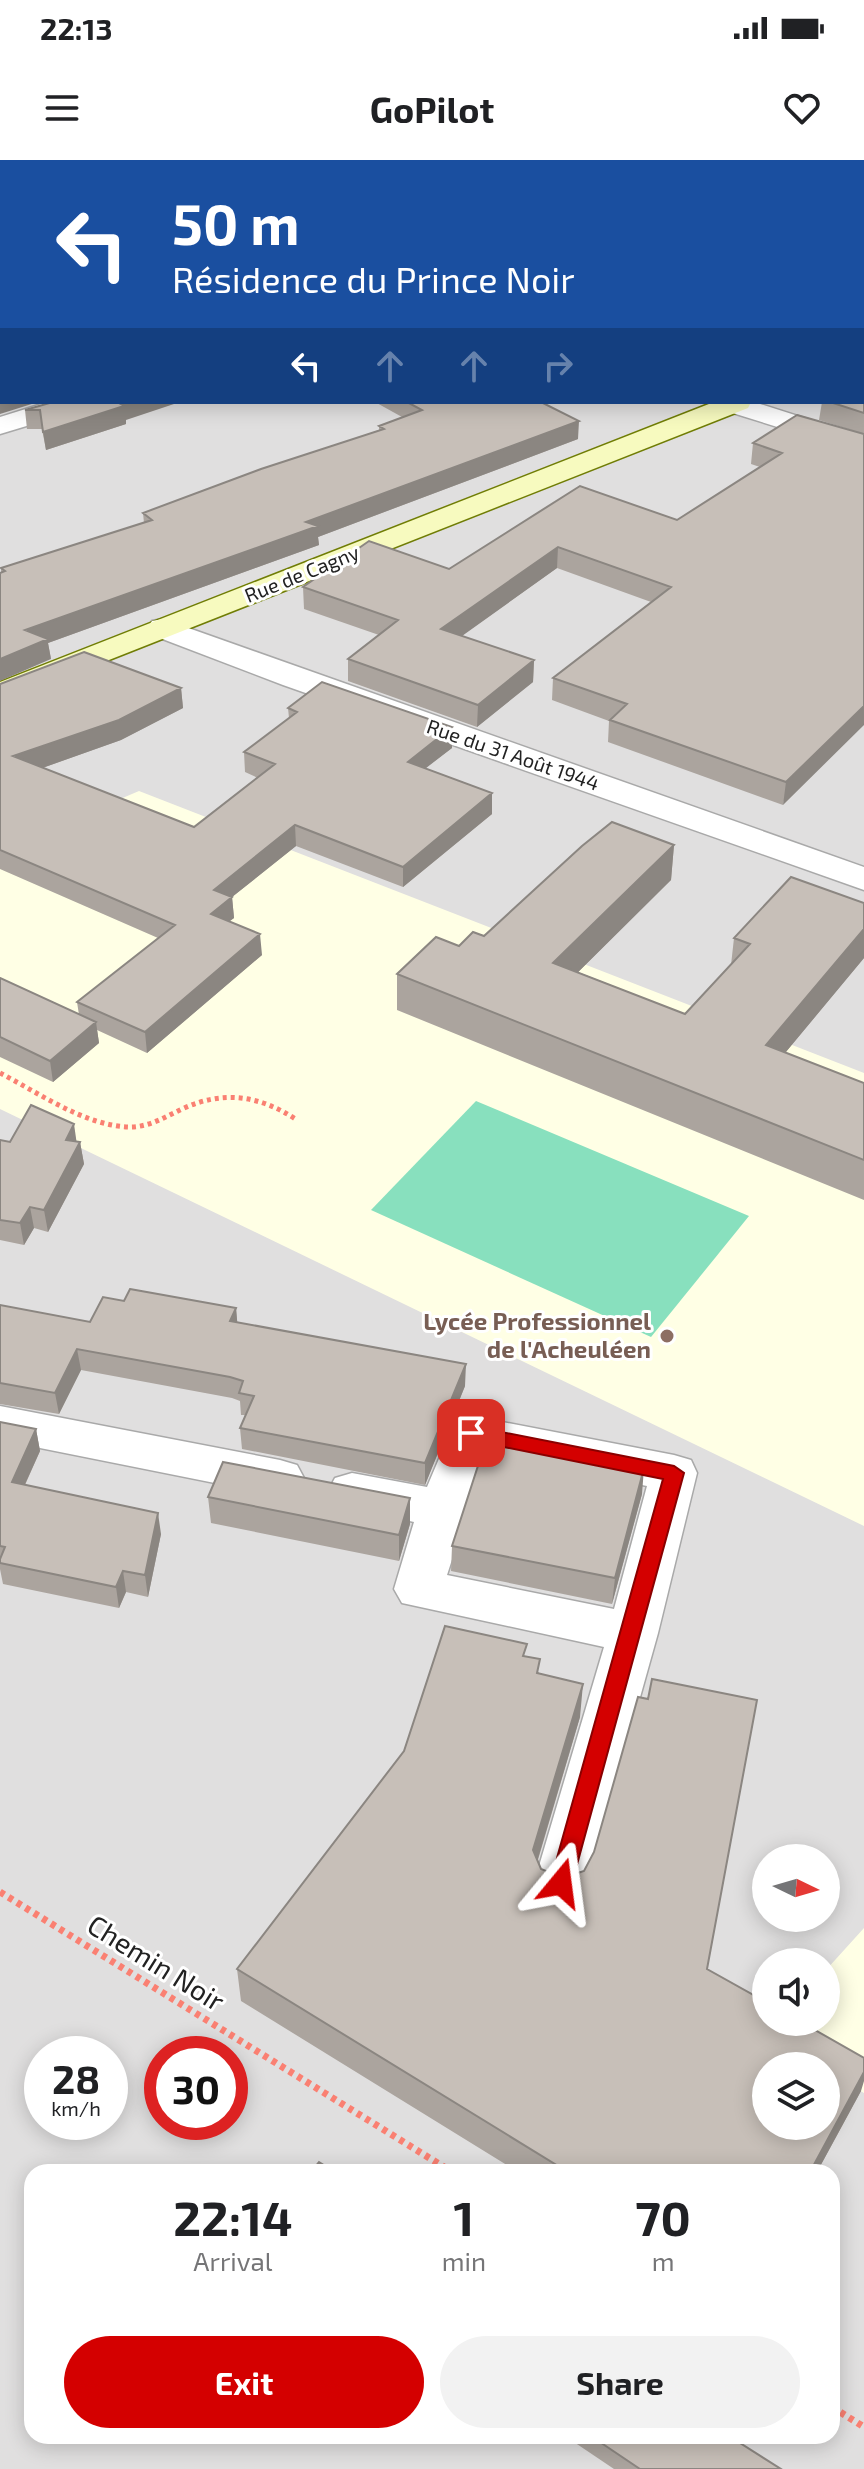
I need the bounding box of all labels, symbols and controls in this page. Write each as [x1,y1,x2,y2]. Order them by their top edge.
text: 22:13 [40,10,113,46]
icon: menu [40,86,84,130]
icon: heart [780,86,824,130]
text: GoPilot [370,87,494,130]
text: 50 m [172,189,300,256]
icon: left [40,192,144,296]
text: Résidence du Prince Noir [172,257,575,300]
icon: left [284,344,328,388]
icon: ahead [368,344,412,388]
icon: ahead [452,344,496,388]
icon: right [536,344,580,388]
street label: Rue de Cagny [241,539,363,607]
street label: Rue du 31 Août 1944 [424,713,603,795]
place label: Lycée Professionnel de l'Acheuléen [423,1306,651,1363]
marker: Lycée Professionnel de l'Acheuléen [658,1327,676,1345]
pin [437,1399,505,1467]
icon: arrive [449,1411,493,1455]
position arrow [519,1841,603,1925]
north arrow [752,1844,840,1932]
map controls [752,1844,840,2140]
street label: Chemin Noir [82,1907,231,2018]
button: sound [752,1948,840,2036]
speed limit sign: 30 [144,2036,248,2140]
button: layers [752,2052,840,2140]
text: 28 [52,2054,100,2102]
text: km/h [51,2096,101,2120]
text: 22:14 [173,2188,293,2246]
text: 1 [454,2188,474,2246]
text: 70 [635,2188,691,2246]
text: Arrival [193,2245,272,2276]
text: min [442,2245,486,2276]
text: m [652,2245,674,2276]
button: Exit [64,2336,424,2428]
button: Share [440,2336,800,2428]

